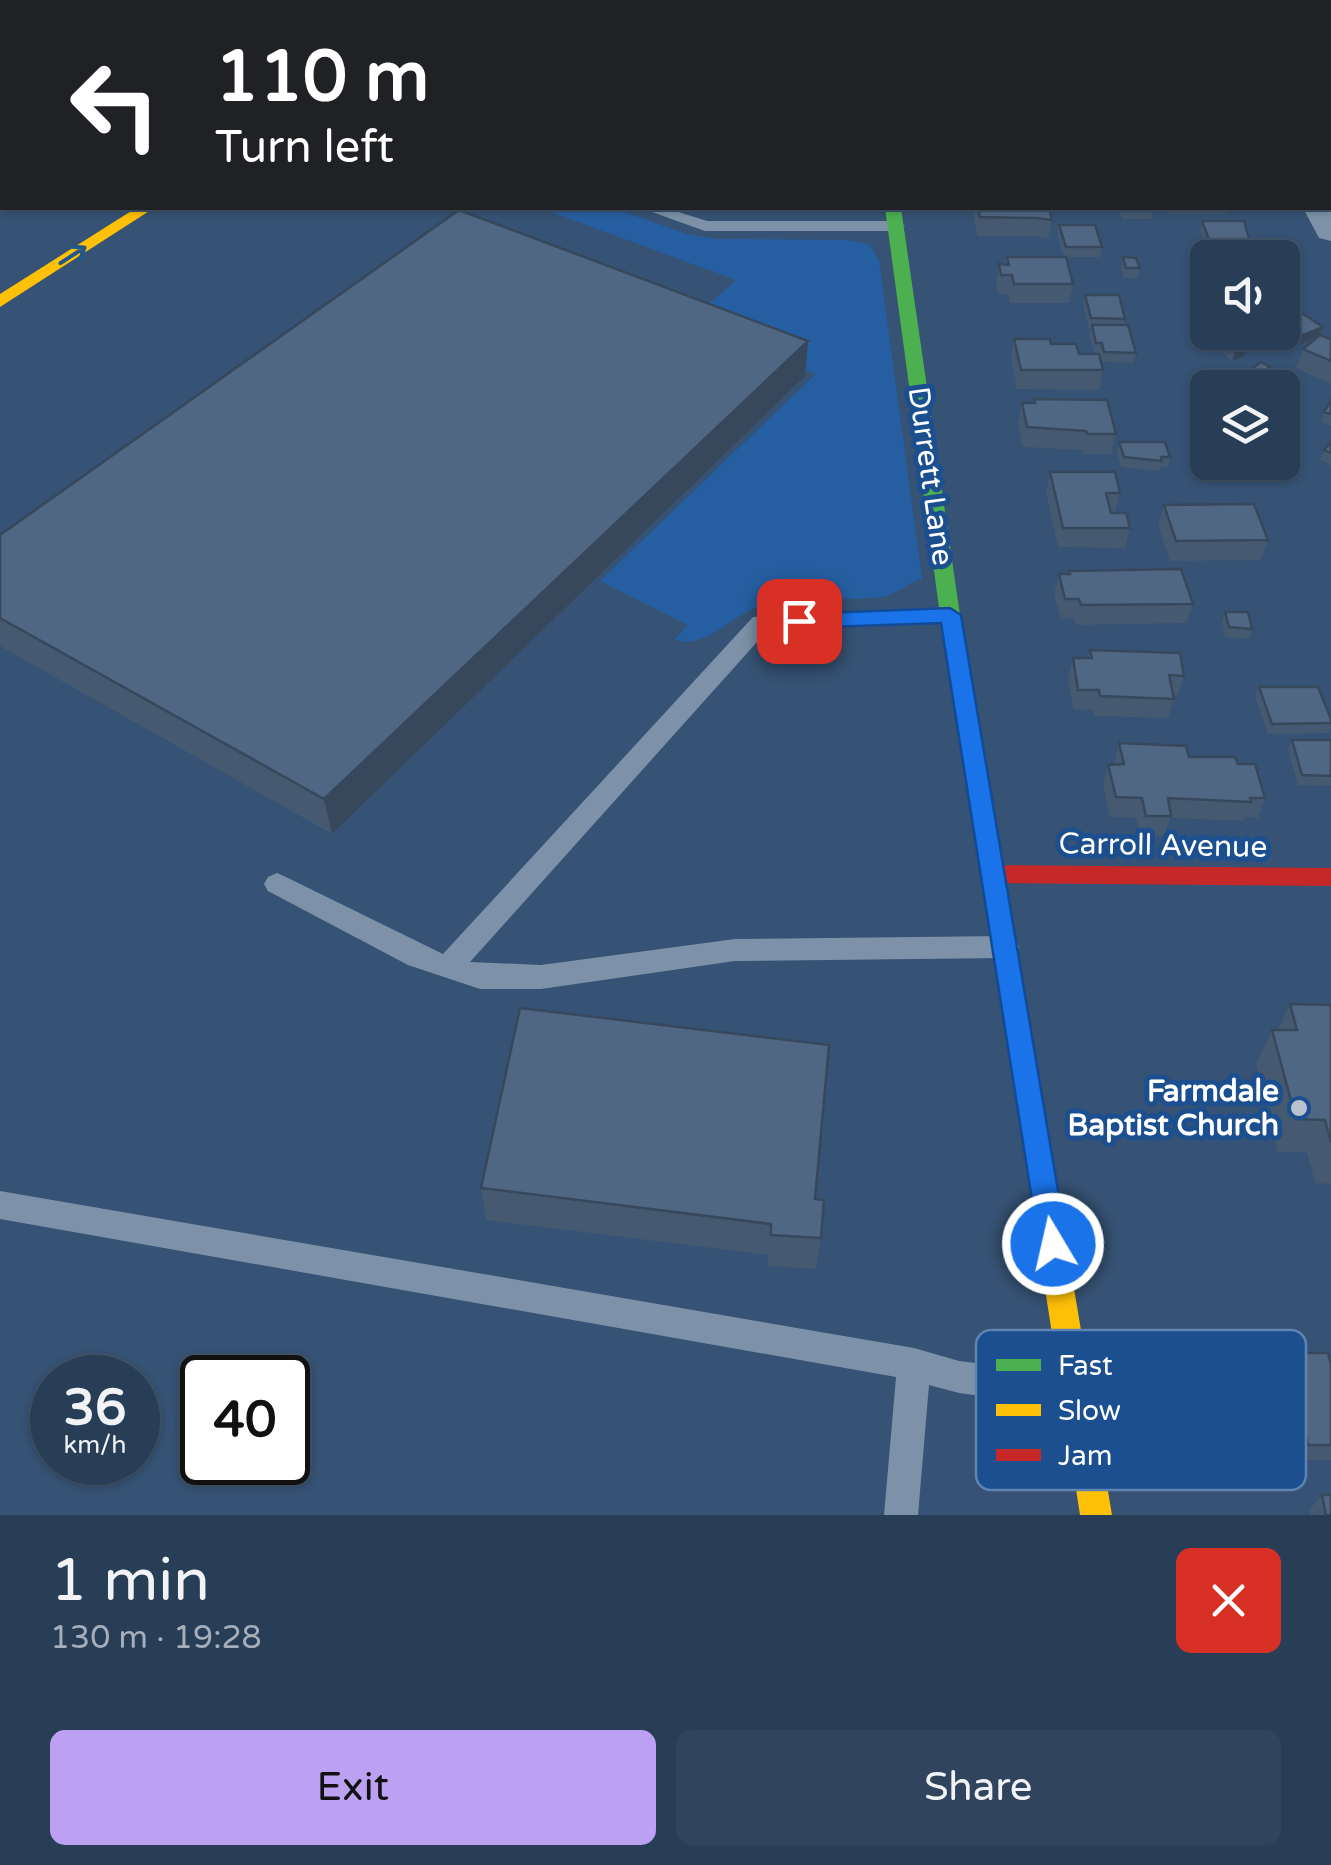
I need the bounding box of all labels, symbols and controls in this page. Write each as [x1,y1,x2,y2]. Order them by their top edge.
text: 110 m [215,36,429,120]
icon: left [50,40,180,170]
text: Turn left [215,121,394,175]
map controls [1190,240,1300,480]
button: sound [1190,240,1300,350]
one-way arrow [58,244,87,265]
button: layers [1190,370,1300,480]
street label: Durrett Lane [900,384,961,568]
pin [757,579,842,664]
icon: arrive [772,594,827,649]
street label: Carroll Avenue [1058,825,1268,866]
place label: Farmdale Baptist Church [1068,1073,1279,1144]
marker: Farmdale Baptist Church [1288,1097,1310,1119]
position arrow [1001,1192,1105,1296]
legend [976,1330,1306,1490]
text: Fast [1058,1349,1113,1383]
speed limit sign: 40 [180,1355,310,1485]
text: 36 [64,1378,126,1438]
text: Slow [1058,1394,1121,1428]
text: km/h [64,1430,126,1460]
text: Jam [1058,1439,1113,1473]
text: 1 min [50,1545,210,1617]
button: close [1176,1548,1281,1653]
text: 130 m · 19:28 [50,1619,262,1657]
button: Exit [50,1730,656,1845]
button: Share [676,1730,1281,1845]

